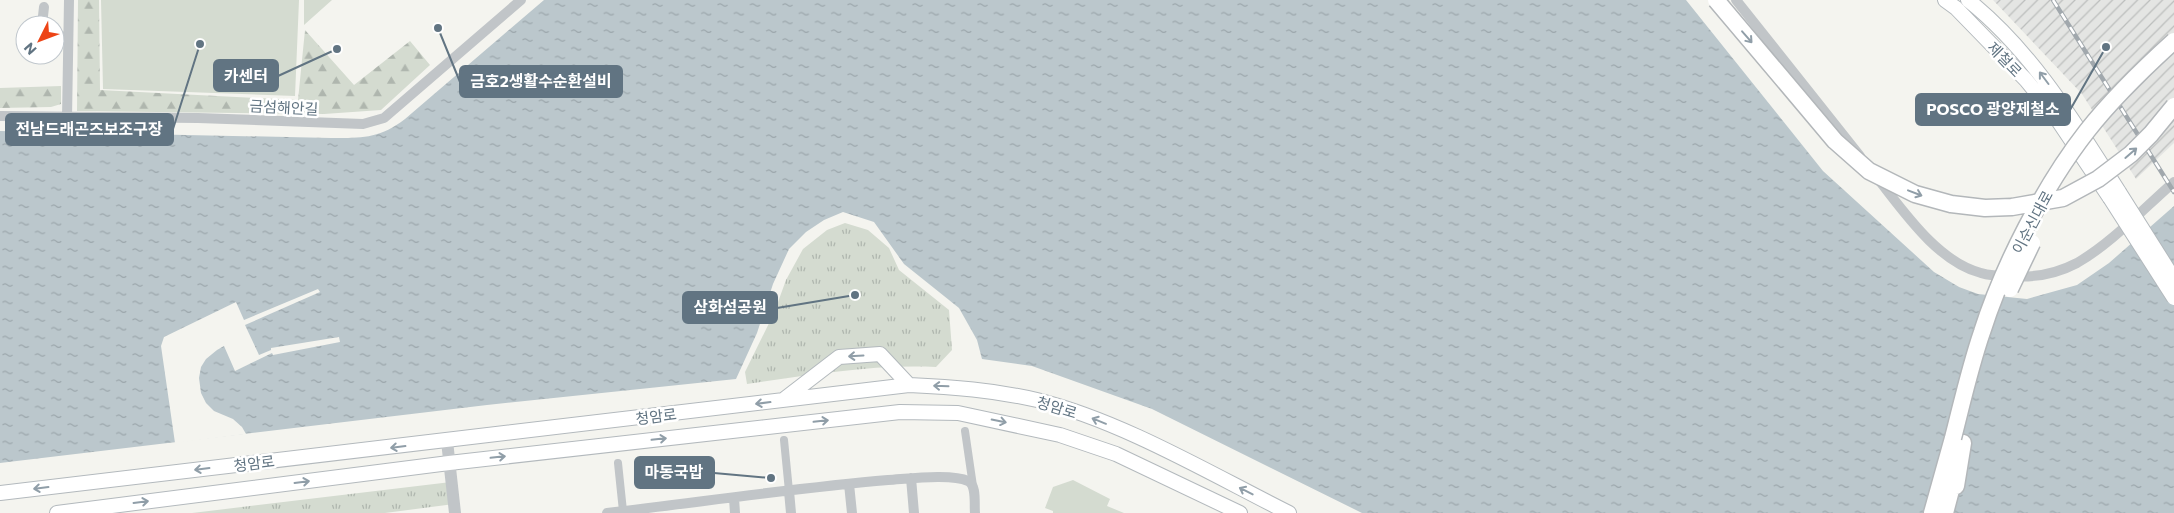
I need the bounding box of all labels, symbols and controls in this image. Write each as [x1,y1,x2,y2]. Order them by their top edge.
north arrow [15,15,65,65]
one-way arrow [1742,30,1753,43]
street label: 제철로 [1984,38,2026,80]
text: N [20,39,40,59]
callout: 카센터 [214,60,278,91]
text: 카센터 [224,66,268,85]
callout: 금호2생활수순환설비 [460,66,622,97]
text: 금호2생활수순환설비 [470,71,612,90]
one-way arrow [2039,71,2049,85]
callout: POSCO 광양제철소 [1916,94,2070,125]
street label: 금섬해안길 [249,96,319,118]
text: POSCO 광양제철소 [1926,99,2060,118]
callout: 전남드래곤즈보조구장 [6,114,173,145]
text: 전남드래곤즈보조구장 [15,119,163,138]
one-way arrow [2125,148,2138,159]
street label: 이순신대로 [2008,187,2056,257]
one-way arrow [1907,189,1922,198]
callout: 삼화섬공원 [683,292,777,323]
text: 삼화섬공원 [693,297,767,316]
one-way arrow [848,351,864,360]
one-way arrow [934,382,950,391]
street label: 청암로 [1035,392,1079,422]
one-way arrow [755,398,771,408]
street label: 청암로 [634,405,678,427]
one-way arrow [812,416,828,426]
one-way arrow [991,416,1007,426]
one-way arrow [1092,416,1107,425]
one-way arrow [651,434,667,444]
one-way arrow [390,442,406,452]
street label: 청암로 [232,452,276,474]
one-way arrow [489,452,505,462]
callout: 마동국밥 [635,457,714,488]
text: 마동국밥 [645,462,704,481]
one-way arrow [194,464,210,474]
one-way arrow [293,476,309,486]
one-way arrow [33,483,49,493]
one-way arrow [1239,486,1254,495]
one-way arrow [132,497,148,507]

